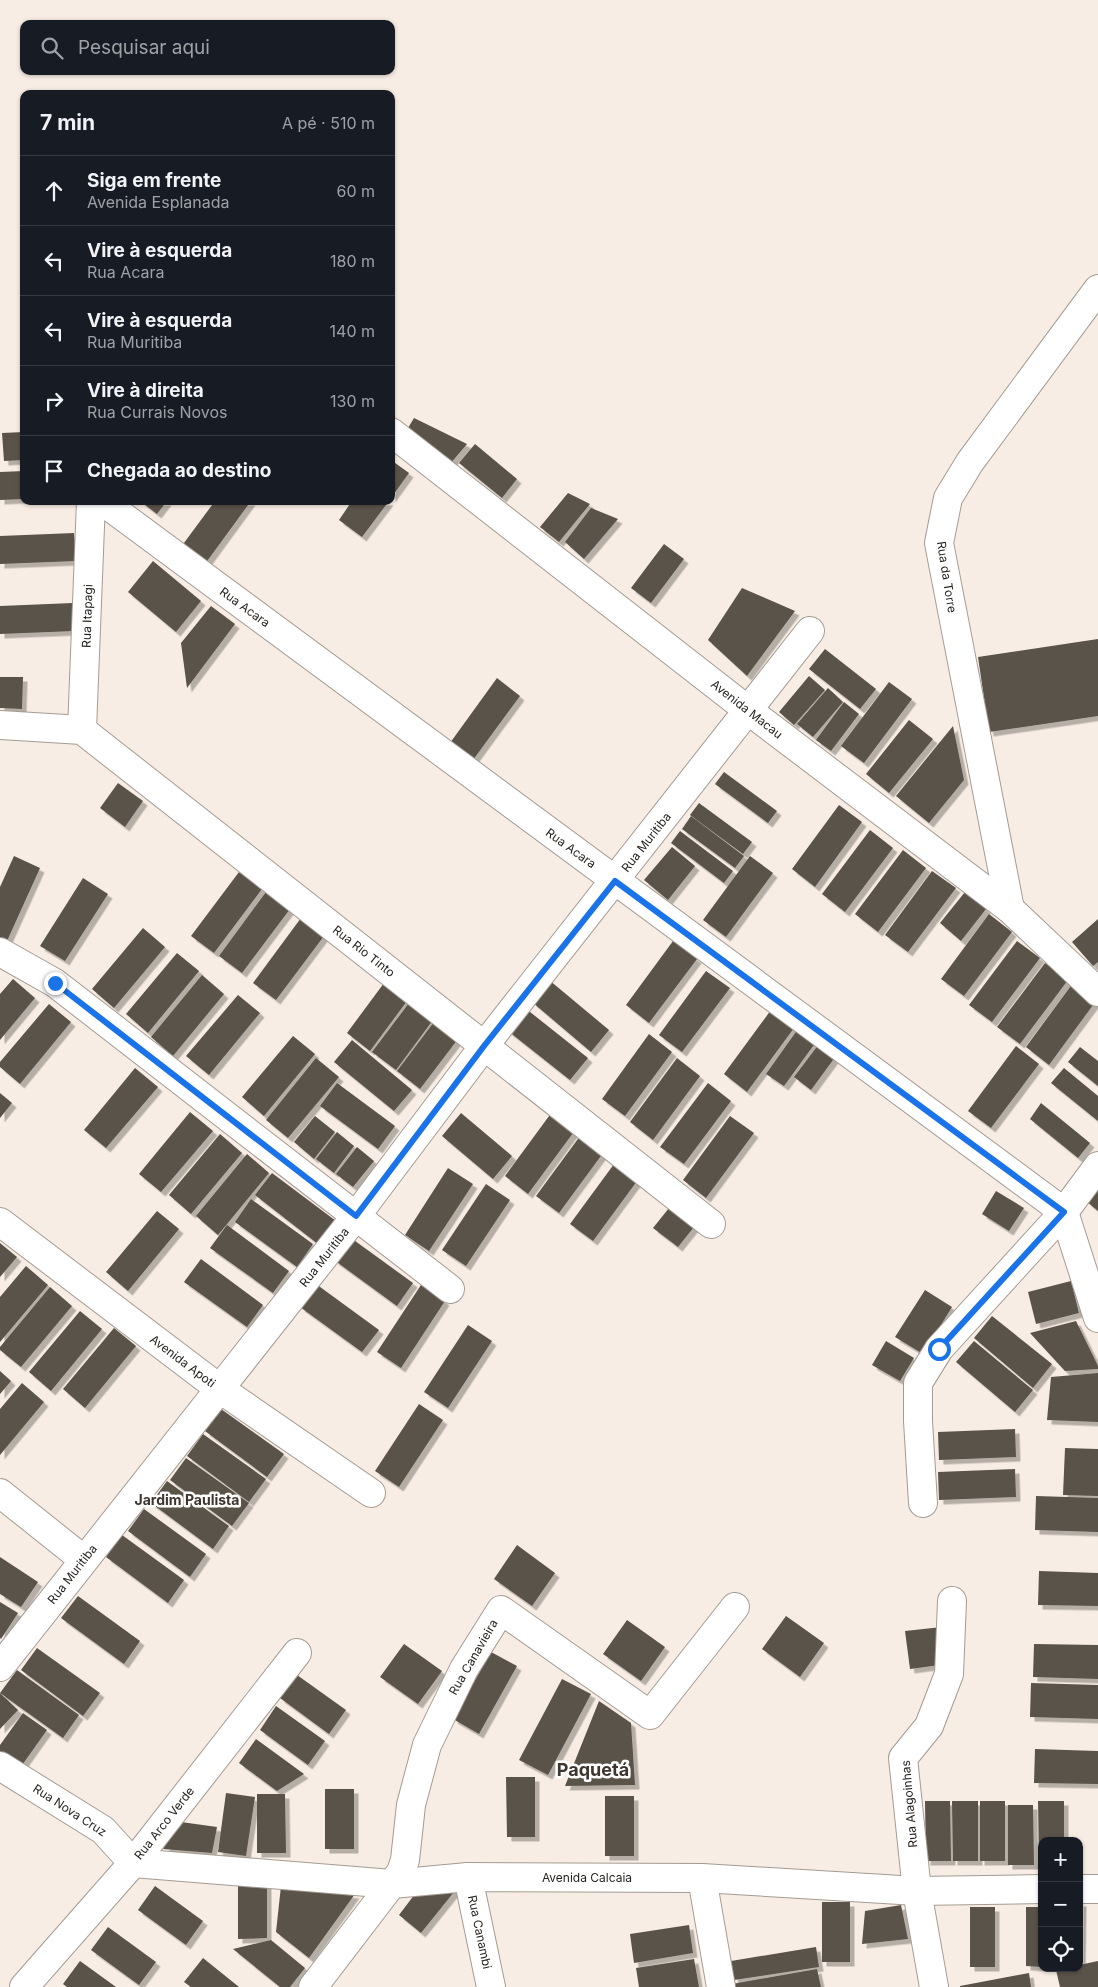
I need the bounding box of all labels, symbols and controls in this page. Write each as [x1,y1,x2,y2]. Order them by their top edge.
search box [20,20,395,75]
icon: search [38,34,66,62]
text: Pesquisar aqui [78,36,210,59]
text: 7 min [40,110,95,135]
text: A pé · 510 m [282,113,375,133]
text: Siga em frente [87,169,221,192]
icon: ahead [40,177,68,205]
text: 60 m [336,181,375,201]
text: Avenida Esplanada [87,192,230,212]
text: Vire à esquerda [87,239,232,262]
icon: left [40,247,68,275]
text: 180 m [330,251,375,271]
text: Rua Acara [87,262,165,282]
text: Vire à esquerda [87,309,232,332]
icon: left [40,317,68,345]
text: 140 m [330,321,375,341]
text: Rua Muritiba [87,332,182,352]
text: Vire à direita [87,379,204,402]
icon: right [40,387,68,415]
text: 130 m [330,391,375,411]
text: Rua Currais Novos [87,402,228,422]
icon: arrive [40,457,68,485]
text: Chegada ao destino [87,459,271,482]
street label: Rua da Torre [934,540,960,614]
street label: Rua Itapagi [78,584,96,648]
street label: Rua Acara [217,584,273,630]
street label: Avenida Macau [708,676,786,742]
street label: Rua Muritiba [618,809,674,875]
street label: Rua Acara [543,825,599,871]
street label: Rua Rio Tinto [330,922,398,980]
route end [44,972,67,995]
street label: Rua Muritiba [296,1224,352,1290]
street label: Avenida Apoti [147,1332,219,1391]
route start [928,1338,951,1361]
district label: Jardim Paulista [135,1491,239,1508]
street label: Rua Muritiba [44,1541,100,1607]
street label: Rua Canavieira [445,1616,501,1698]
district label: Paquetá [557,1759,629,1780]
street label: Rua Alagoinhas [898,1760,920,1848]
street label: Rua Nova Cruz [30,1781,110,1839]
street label: Rua Arco Verde [131,1784,197,1862]
map controls [1038,1837,1083,1972]
button: + [1038,1837,1083,1882]
street label: Avenida Calcaia [542,1870,632,1885]
button: − [1038,1882,1083,1927]
street label: Rua Canambi [465,1894,495,1970]
button: locate [1038,1927,1083,1972]

